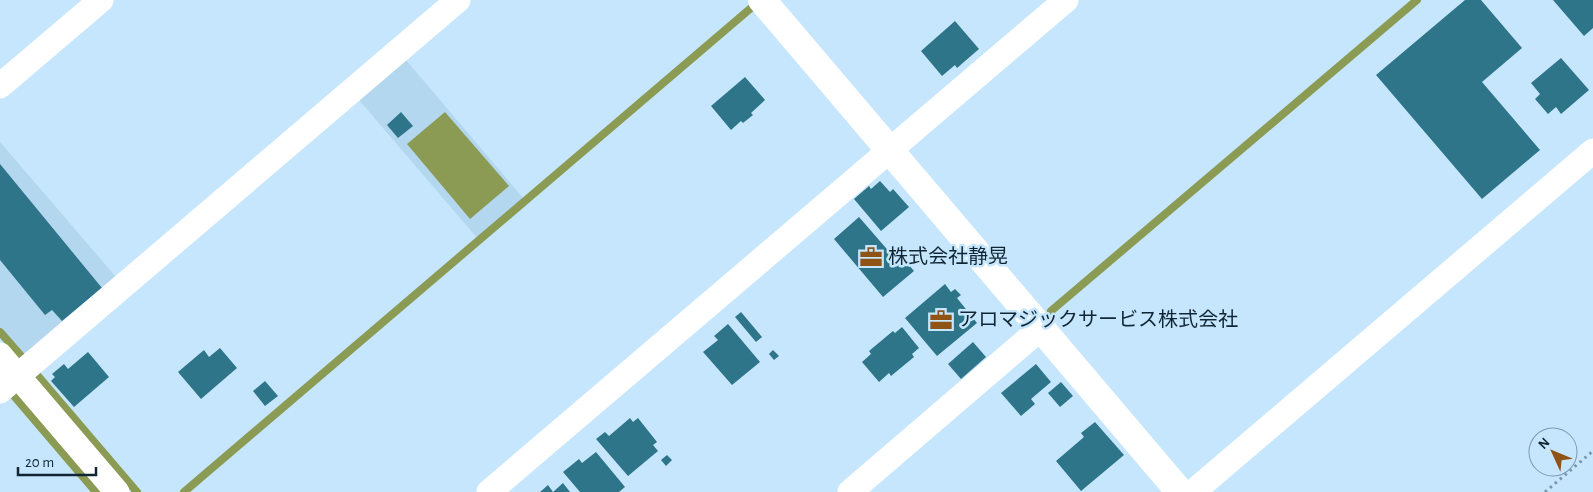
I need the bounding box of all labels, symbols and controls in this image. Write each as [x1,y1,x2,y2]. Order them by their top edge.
office icon: 株式会社静晃 [858,244,884,270]
place label: 株式会社静晃 [888,246,1008,267]
office icon: アロマジックサービス株式会社 [928,307,954,333]
place label: アロマジックサービス株式会社 [958,309,1238,330]
north arrow [1528,427,1578,477]
text: N [1536,435,1553,452]
scale bar [18,444,95,476]
text: 20 m [25,455,54,470]

